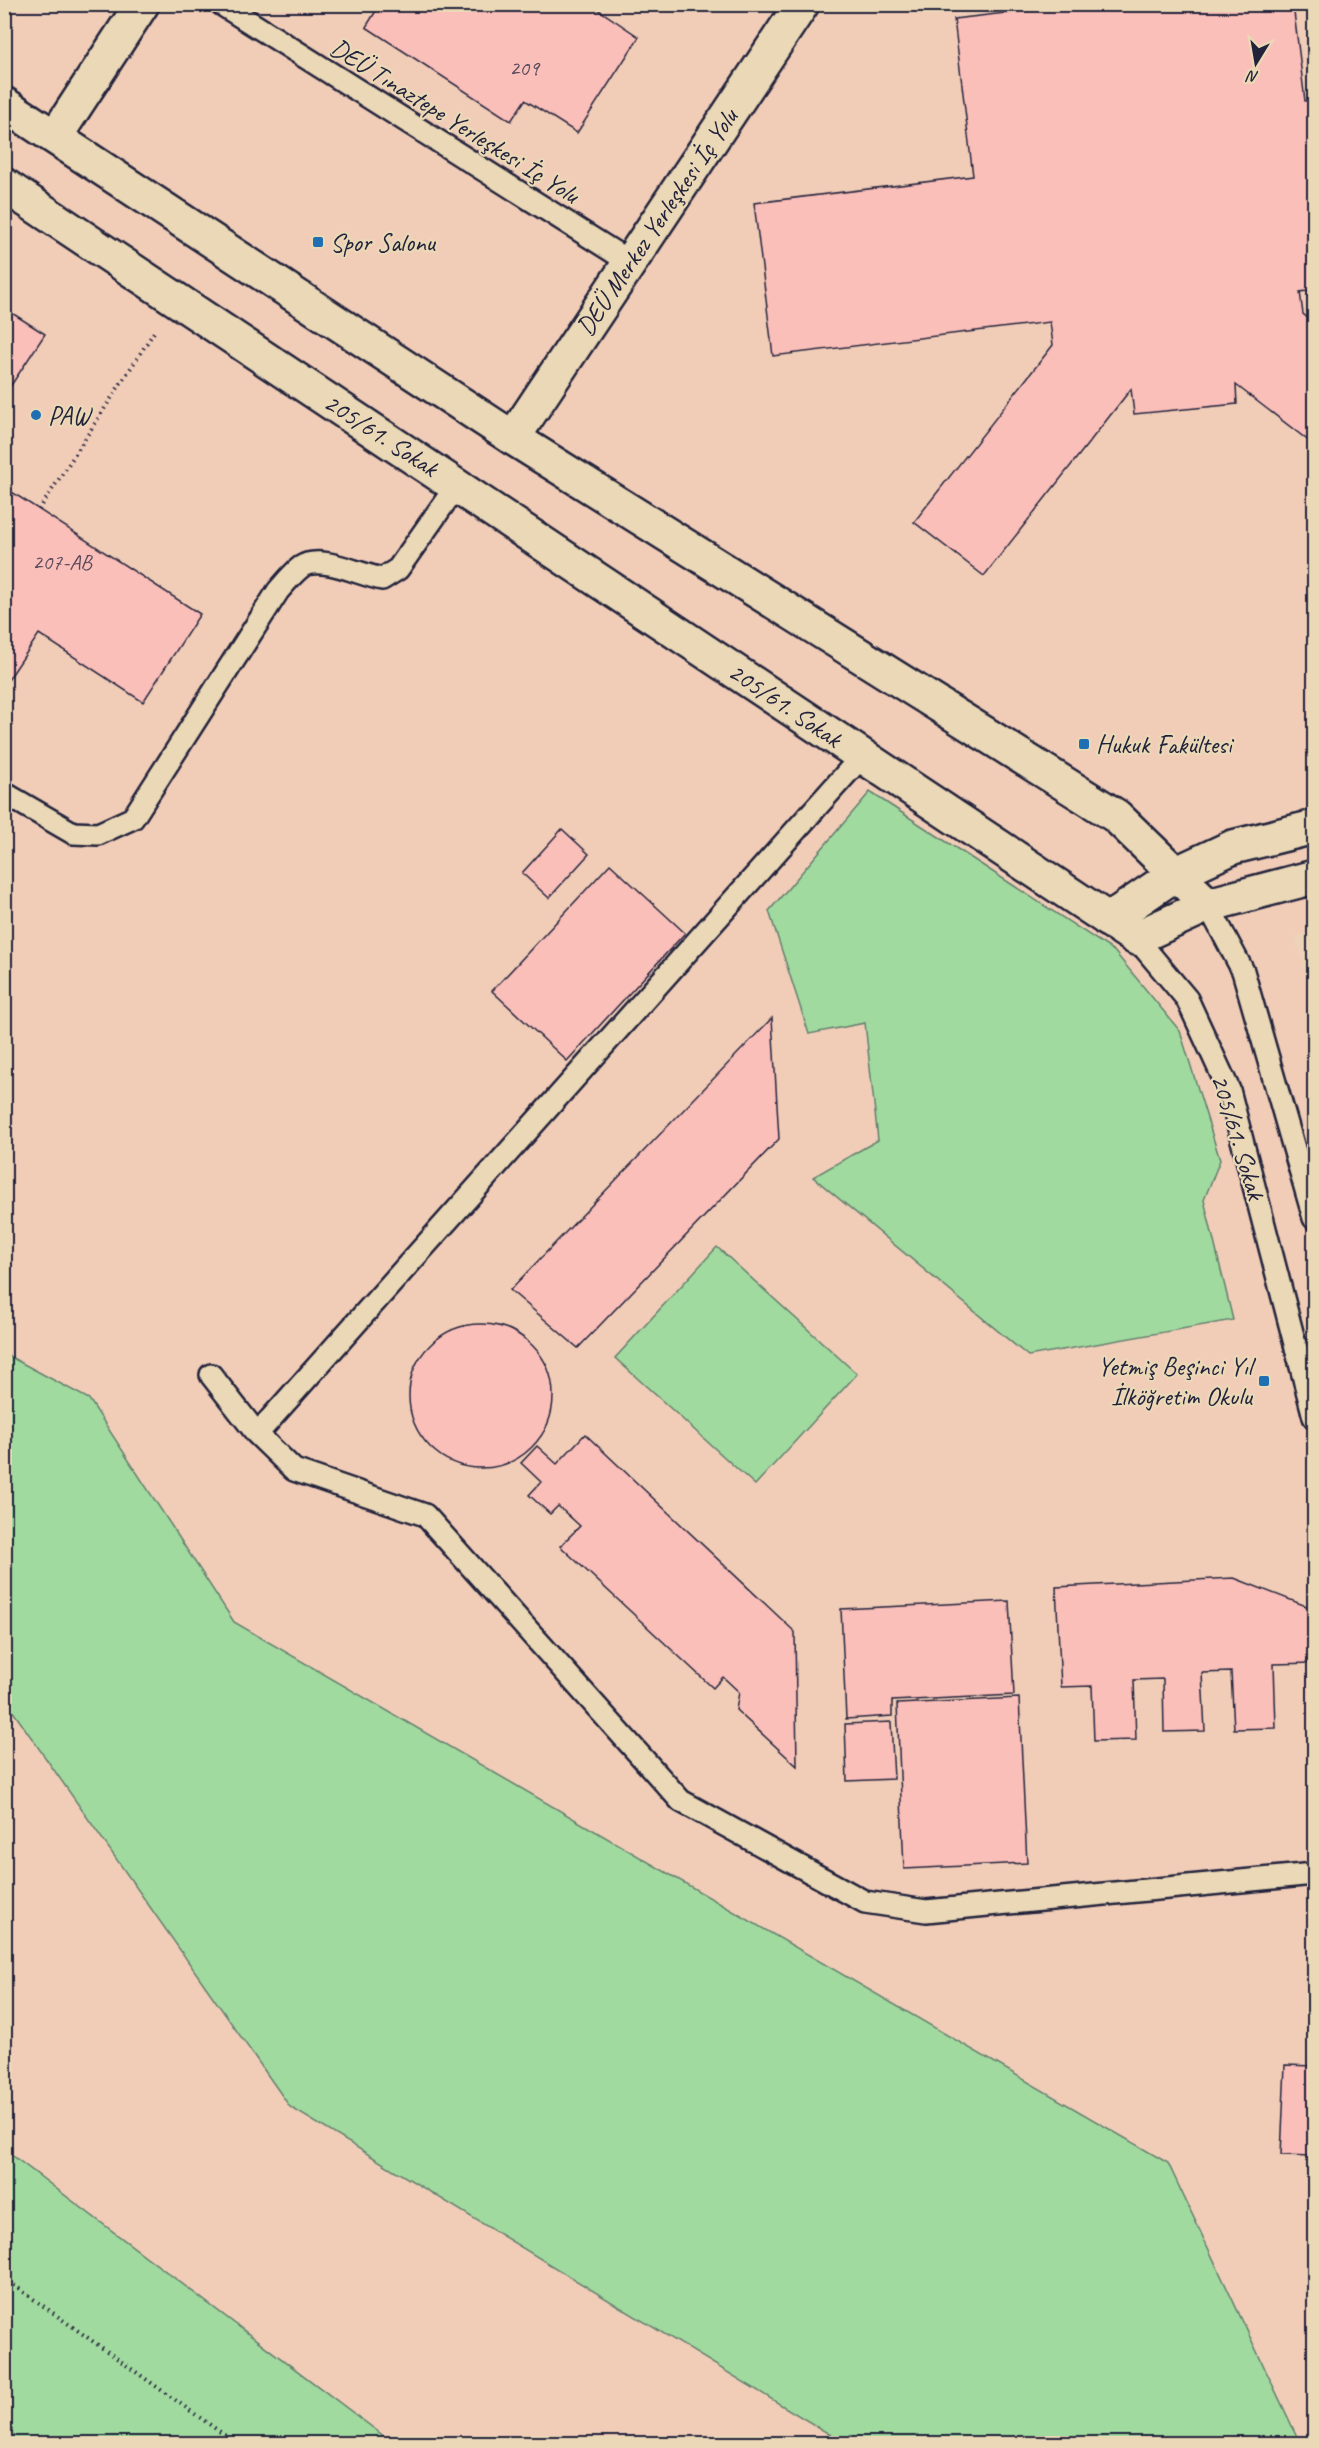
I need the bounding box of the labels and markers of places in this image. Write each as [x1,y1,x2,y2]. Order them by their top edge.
place label: Spor Salonu [330,226,436,259]
marker: Spor Salonu [311,235,325,249]
place label: PAW [48,399,94,432]
marker: PAW [29,408,43,422]
place label: Hukuk Fakültesi [1096,728,1235,761]
marker: Hukuk Fakültesi [1077,737,1091,751]
place label: Yetmiş Beşinci Yıl İlköğretim Okulu [1097,1350,1257,1413]
marker: Yetmiş Beşinci Yıl İlköğretim Okulu [1257,1374,1271,1388]

